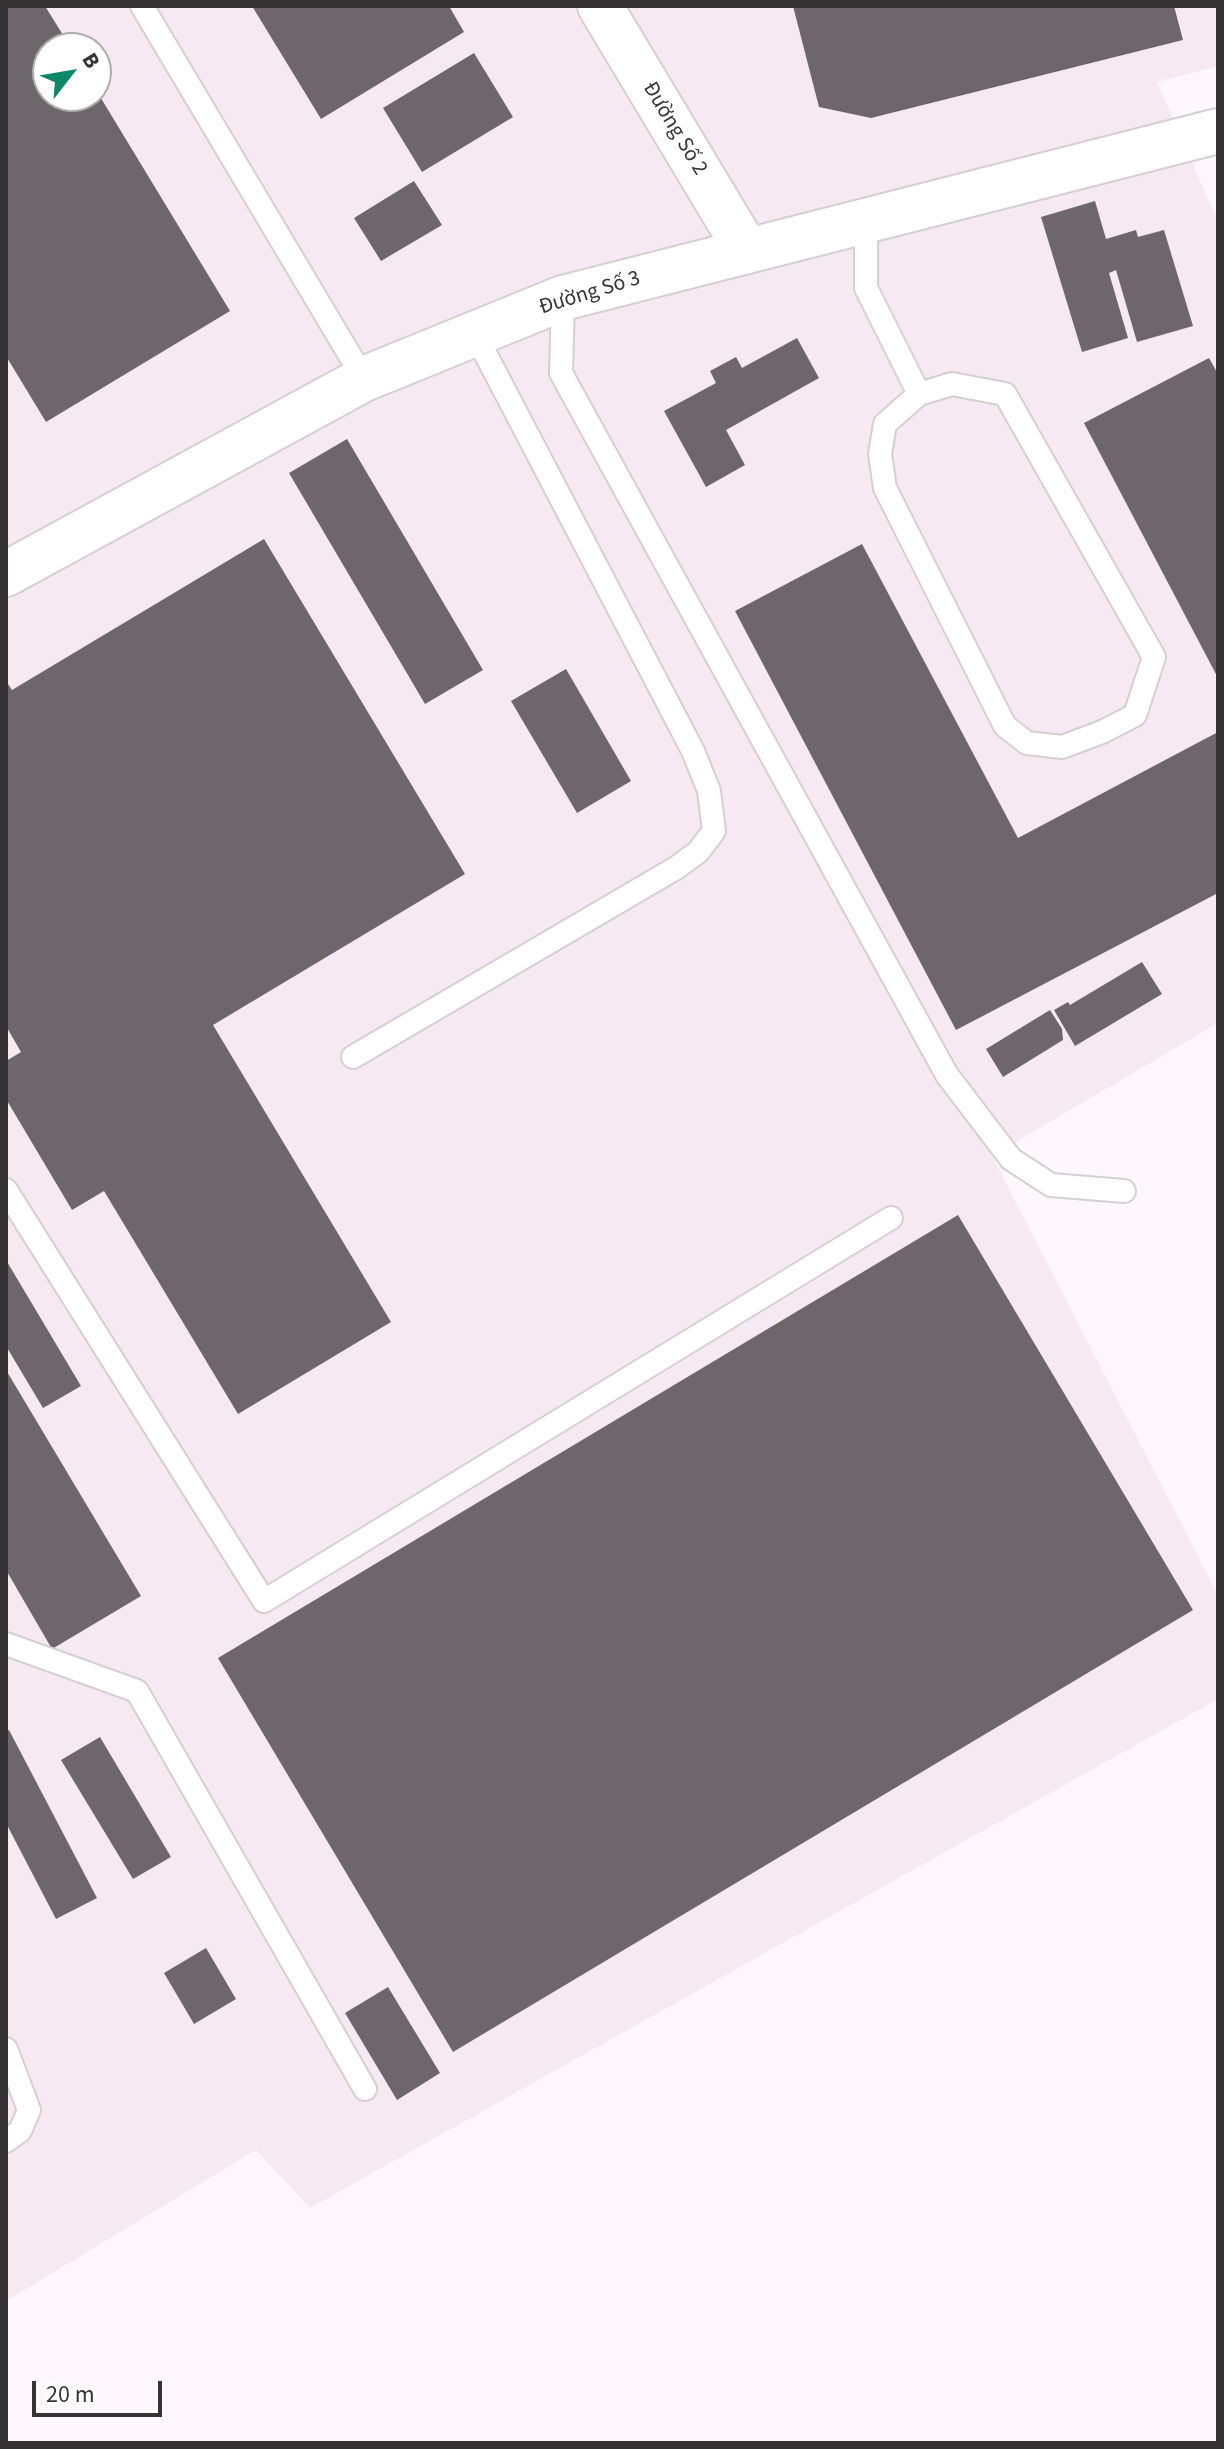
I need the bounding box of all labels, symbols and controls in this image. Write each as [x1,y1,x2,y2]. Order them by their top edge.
north arrow [32,32,112,112]
text: B [74,47,108,75]
street label: Đường Số 2 [636,77,712,181]
street label: Đường Số 3 [536,266,644,322]
scale bar [36,2365,166,2415]
text: 20 m [46,2377,95,2412]

